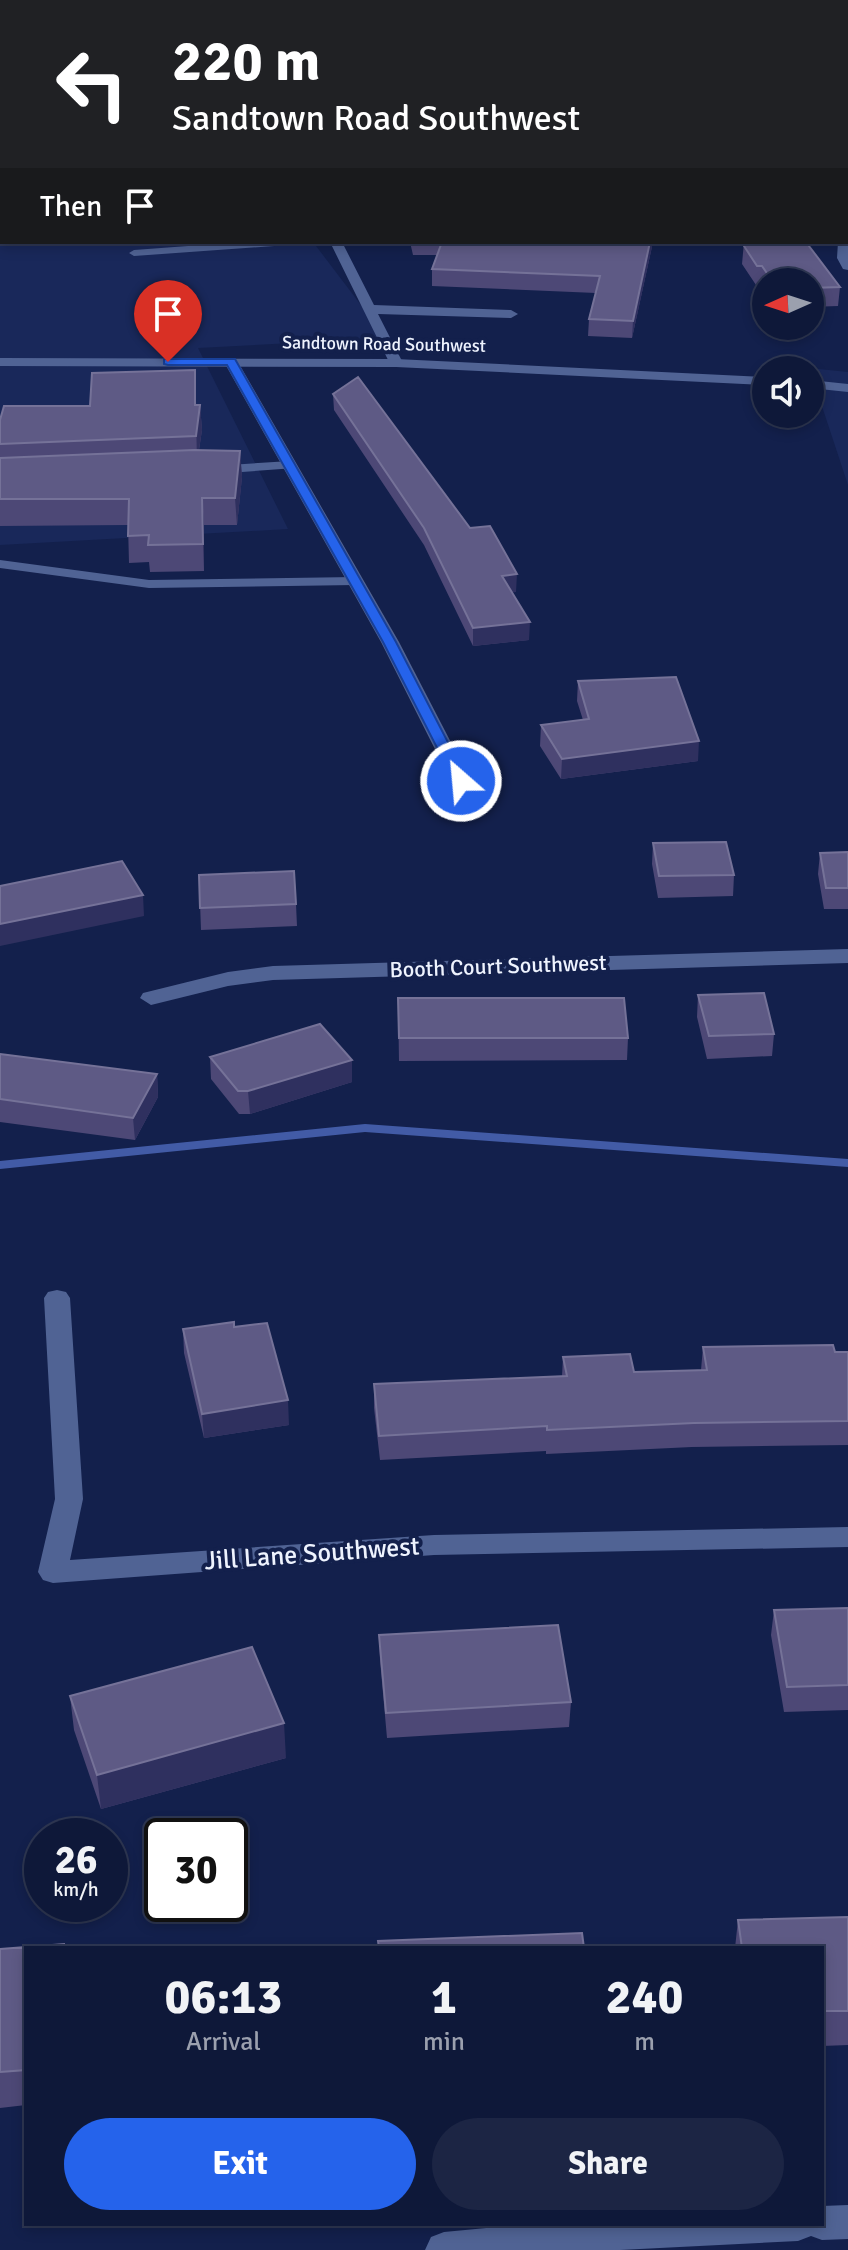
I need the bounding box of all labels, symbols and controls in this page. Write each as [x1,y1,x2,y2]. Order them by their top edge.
text: 220 m [172,27,320,96]
icon: left [40,32,144,136]
text: Sandtown Road Southwest [172,96,580,141]
icon: arrive [118,184,162,228]
text: Then [40,188,102,225]
north arrow [752,268,824,340]
map controls [752,268,824,428]
pin [134,280,202,362]
icon: arrive [146,292,190,336]
street label: Sandtown Road Southwest [282,331,486,357]
button: sound [752,356,824,428]
position arrow [419,739,503,823]
street label: Booth Court Southwest [389,949,607,983]
street label: Jill Lane Southwest [203,1531,421,1577]
speed limit sign: 30 [144,1818,248,1922]
text: 26 [54,1835,98,1885]
text: km/h [53,1877,99,1902]
text: 06:13 [165,1968,282,2027]
text: 1 [431,1968,457,2027]
text: 240 [606,1968,683,2027]
text: Arrival [186,2026,261,2058]
text: min [423,2026,465,2058]
text: m [634,2026,655,2058]
button: Exit [64,2118,416,2210]
button: Share [432,2118,784,2210]

